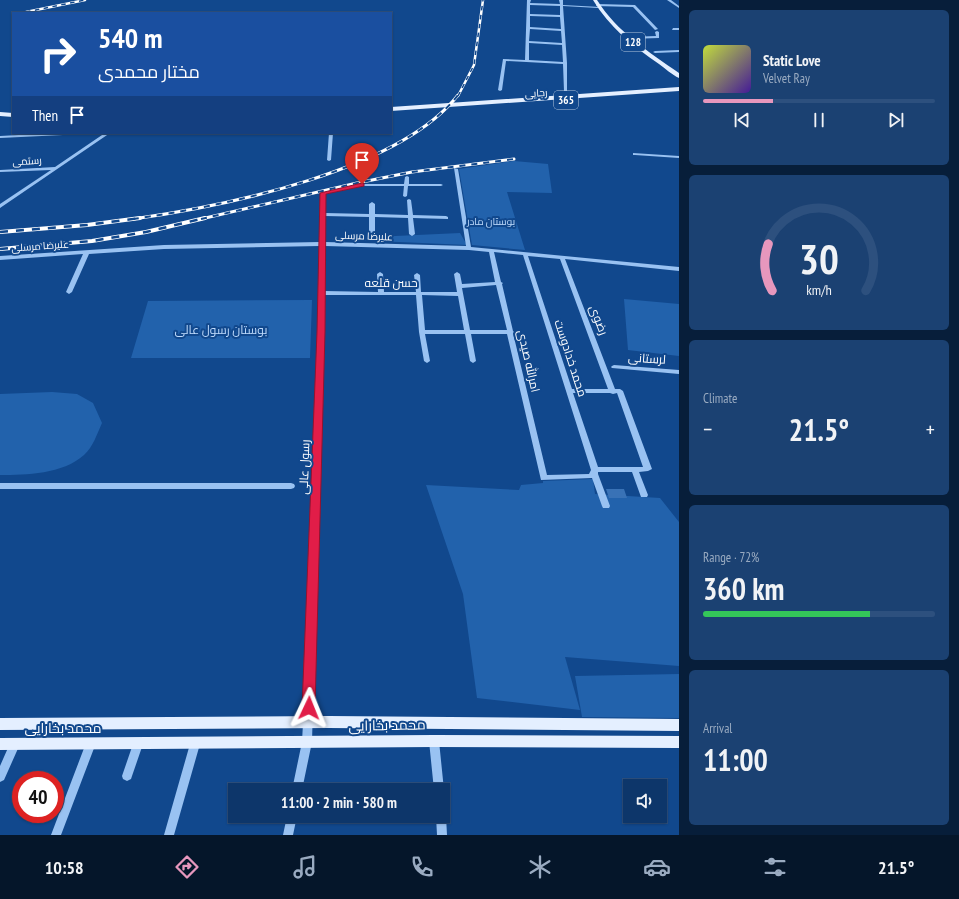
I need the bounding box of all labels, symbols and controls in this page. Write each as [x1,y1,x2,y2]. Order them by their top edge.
text: 540 m [98,19,162,56]
icon: right [32,28,84,80]
road number: 128 [621,33,645,51]
text: Static Love [763,51,821,70]
text: مختار محمدی [98,60,200,83]
text: Velvet Ray [763,70,810,87]
street label: رجایی [524,86,548,100]
road number: 365 [554,91,578,109]
icon: arrive [66,104,88,126]
text: Then [32,106,58,125]
icon: previous [731,109,753,131]
icon: pause [808,109,830,131]
icon: next [885,109,907,131]
pin [345,143,379,184]
icon: arrive [351,149,373,171]
street label: رستمی [12,154,42,168]
park label: بوستان مادر [466,215,515,228]
street label: علیرضا مرسلی [335,228,393,244]
text: 30 [799,231,839,284]
street label: علیرضا مرسلی [11,237,69,255]
street label: حسن قلعه [364,275,418,290]
text: km/h [806,279,832,298]
street label: رضوی [586,303,612,337]
street label: محمد خدادوست [551,317,591,399]
park label: بوستان رسول عالی [175,322,267,337]
street label: امرالله صیدی [515,328,543,394]
street label: لرستانی [628,349,666,367]
text: Climate [703,390,737,407]
text: 21.5° [789,410,849,449]
text: − [703,415,712,443]
text: + [926,415,935,443]
street label: رسول عالی [296,439,312,495]
text: Range · 72% [703,549,759,566]
text: 360 km [703,569,784,608]
position arrow [288,687,330,729]
street label: محمد بخارایی [348,715,426,735]
street label: محمد بخارایی [24,719,102,737]
text: Arrival [703,720,732,737]
text: 11:00 [703,740,768,779]
speed limit sign: 40 [12,771,64,823]
map controls [623,779,667,823]
button: sound [623,779,667,823]
text: 11:00 · 2 min · 580 m [281,793,397,812]
icon: directions [173,853,201,881]
icon: music [291,853,319,881]
icon: phone [408,853,436,881]
icon: climate [526,853,554,881]
icon: car [643,853,671,881]
icon: filters [761,853,789,881]
text: 10:58 [45,856,84,879]
text: 21.5° [878,856,914,879]

